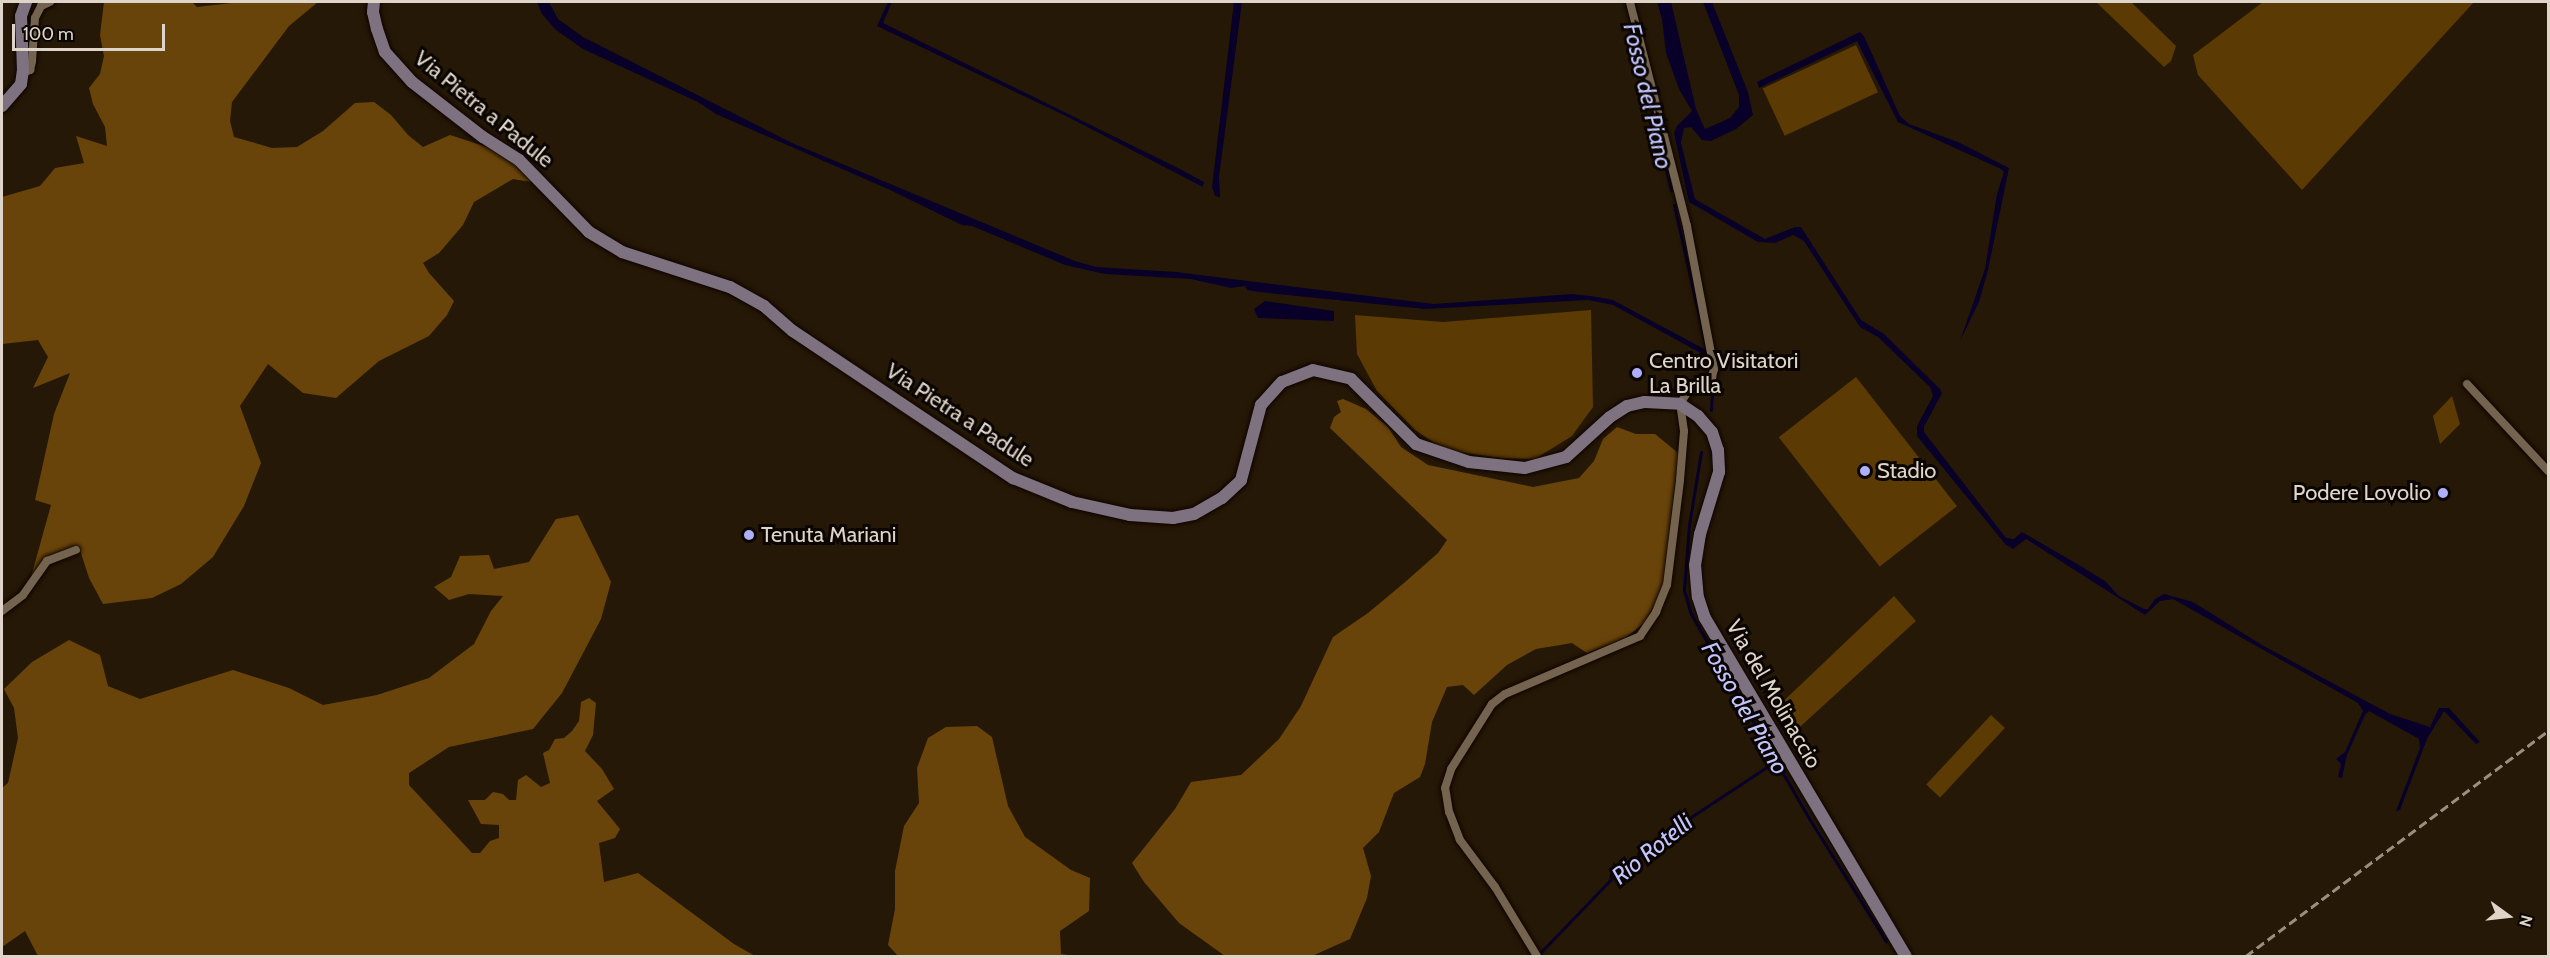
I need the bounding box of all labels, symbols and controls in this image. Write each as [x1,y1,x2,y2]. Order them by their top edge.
scale bar [15,12,168,50]
water label: Fosso del Piano [1617,20,1679,172]
text: 100 m [23,23,74,45]
street label: Via Pietra a Padule [409,45,559,173]
place label: Centro Visitatori La Brilla [1649,347,1798,398]
street label: Via Pietra a Padule [881,357,1039,473]
marker: Centro Visitatori La Brilla [1630,366,1644,380]
place label: Stadio [1877,458,1936,484]
marker: Stadio [1858,464,1872,478]
place label: Podere Lovolio [2293,480,2431,506]
marker: Podere Lovolio [2436,486,2450,500]
place label: Tenuta Mariani [761,522,896,548]
marker: Tenuta Mariani [742,528,756,542]
street label: Via del Molinaccio [1721,615,1827,773]
water label: Fosso del Piano [1695,636,1795,780]
water label: Rio Rotelli [1606,808,1698,890]
north arrow [2478,886,2538,946]
text: N [2515,913,2537,929]

